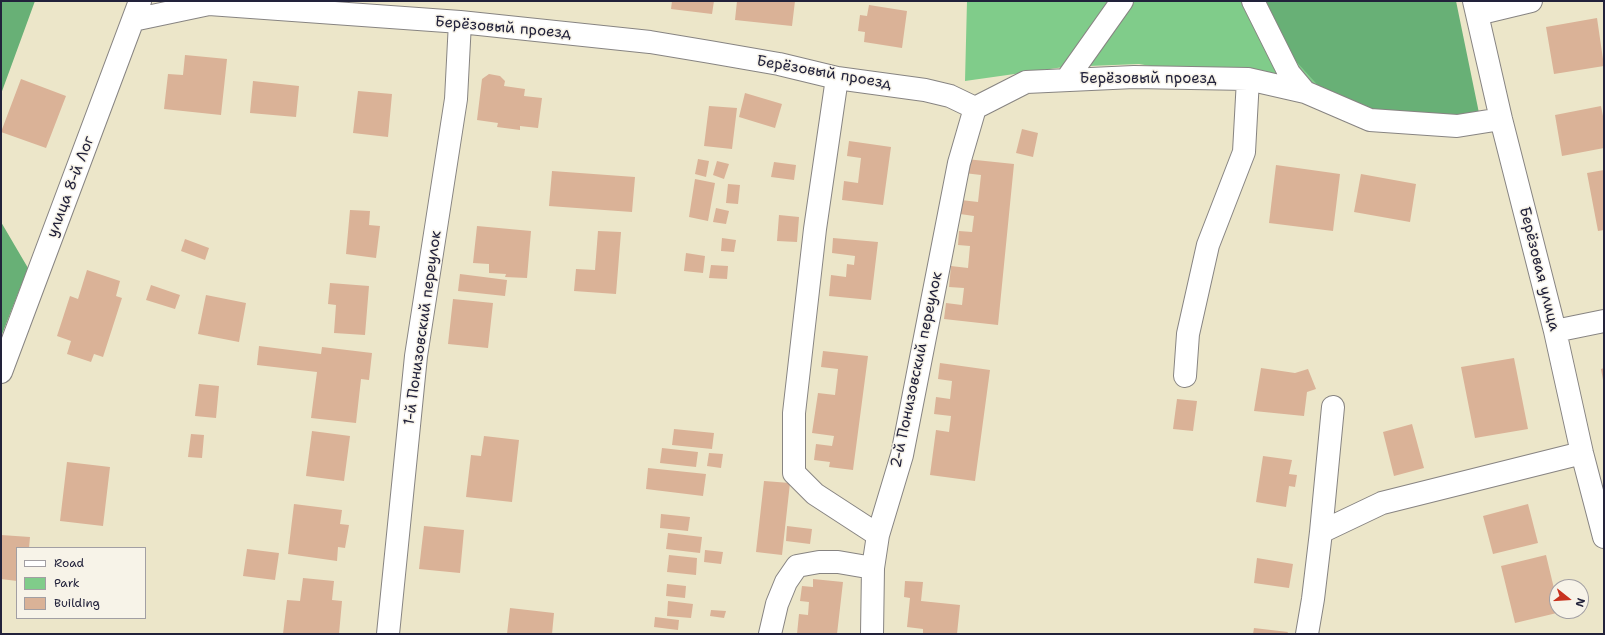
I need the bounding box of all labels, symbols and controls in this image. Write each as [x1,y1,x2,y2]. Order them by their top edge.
street label: Берёзовый проезд [434,13,572,43]
street label: Берёзовый проезд [755,52,893,94]
street label: Берёзовый проезд [1080,70,1216,88]
street label: улица 8-й Лог [43,134,99,240]
street label: Берёзовая улица [1515,205,1563,333]
street label: 1-й Понизовский переулок [400,230,446,426]
street label: 2-й Понизовский переулок [887,270,947,470]
legend [16,547,146,619]
text: Road [54,555,84,571]
text: Park [54,575,80,591]
north arrow [1549,579,1589,619]
text: Building [54,595,100,611]
text: N [1572,596,1588,609]

